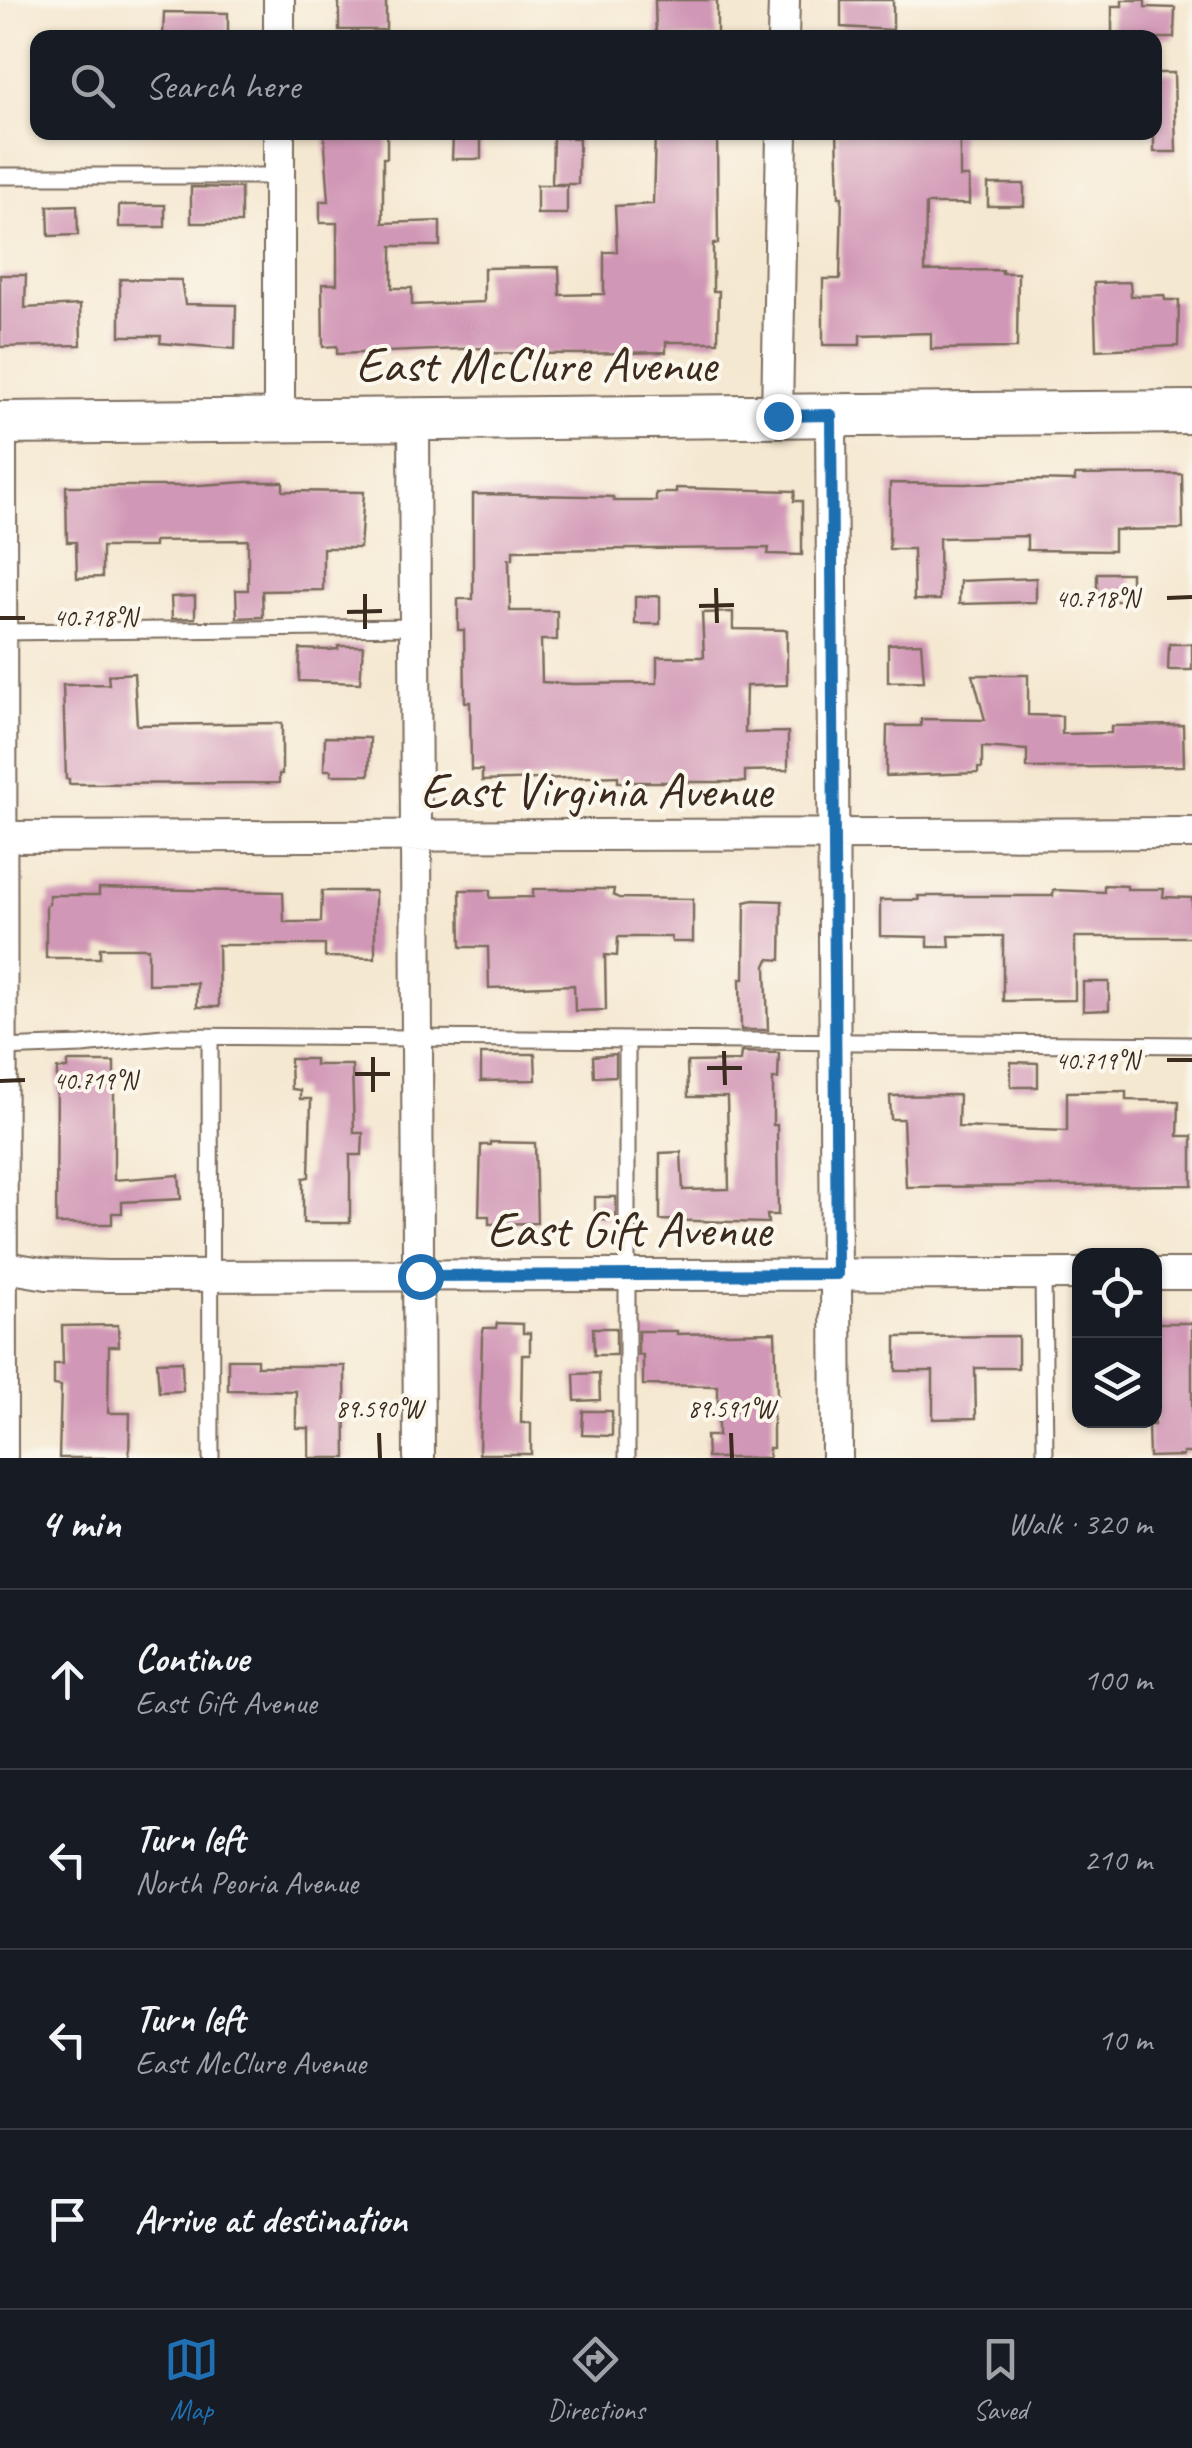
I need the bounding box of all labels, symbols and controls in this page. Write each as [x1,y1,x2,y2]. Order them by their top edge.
search box [30,30,1162,140]
icon: search [65,58,120,113]
text: Search here [145,62,300,109]
street label: East McClure Avenue [356,333,719,396]
route end [756,394,802,440]
text: 40.718°N [1055,583,1143,615]
text: 40.718°N [53,602,141,634]
street label: East Virginia Avenue [420,759,775,822]
text: 40.719°N [1055,1045,1143,1077]
text: 40.719°N [53,1065,141,1097]
street label: East Gift Avenue [487,1198,774,1261]
map controls [1072,1248,1162,1428]
button: locate [1072,1248,1162,1338]
route start [398,1254,444,1300]
button: layers [1072,1338,1162,1428]
text: 89.590°W [336,1393,426,1425]
text: 89.591°W [688,1393,778,1425]
text: 4 min [40,1497,120,1550]
text: Walk · 320 m [1008,1503,1152,1544]
text: Continue [135,1635,249,1682]
icon: ahead [40,1652,95,1707]
text: 100 m [1083,1659,1152,1700]
text: East Gift Avenue [135,1682,317,1723]
text: Turn left [135,1815,245,1862]
icon: left [40,1832,95,1887]
text: 210 m [1083,1839,1152,1880]
text: North Peoria Avenue [135,1862,358,1903]
text: Turn left [135,1995,245,2042]
icon: left [40,2012,95,2067]
text: 10 m [1098,2019,1152,2060]
text: East McClure Avenue [135,2042,366,2083]
icon: arrive [40,2192,95,2247]
text: Arrive at destination [135,2196,407,2243]
tab: Map [164,2332,219,2427]
tab: Directions [547,2332,645,2427]
tab: Saved [973,2332,1028,2427]

